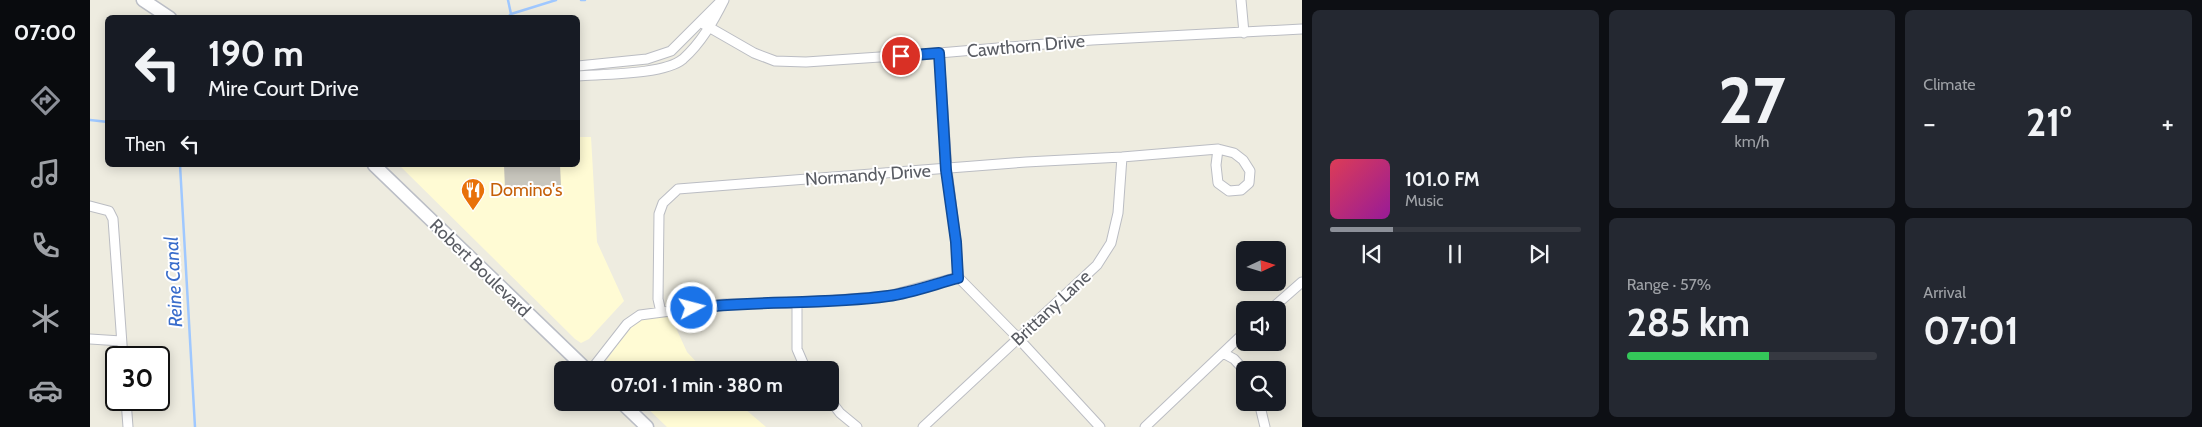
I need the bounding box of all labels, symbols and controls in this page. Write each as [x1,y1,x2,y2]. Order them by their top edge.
text: 07:00 [14,19,76,46]
street label: Cawthorn Drive [966,30,1086,62]
text: 190 m [208,32,304,75]
icon: left [125,35,190,100]
pin [880,35,922,77]
icon: arrive [887,42,915,70]
text: 27 [1718,60,1786,139]
text: Mire Court Drive [208,75,359,102]
text: Climate [1923,75,1975,94]
icon: directions [28,83,63,118]
text: 21° [2026,99,2071,146]
text: − [1923,106,1936,140]
text: + [2162,106,2174,140]
icon: left [176,130,204,158]
text: km/h [1734,132,1770,151]
text: Then [125,133,166,156]
icon: music [28,156,63,191]
street label: Normandy Drive [804,160,932,190]
text: 101.0 FM [1405,168,1480,191]
restaurant icon: Domino's [460,177,486,211]
place label: Domino's [490,179,562,201]
text: Music [1405,191,1443,210]
street label: Robert Boulevard [425,214,535,322]
icon: phone [28,228,63,263]
water label: Reine Canal [160,235,187,328]
icon: previous [1358,240,1386,268]
icon: pause [1441,240,1469,268]
icon: next [1525,240,1553,268]
north arrow [1236,241,1286,291]
map controls [1236,241,1286,411]
street label: Brittany Lane [1007,266,1095,350]
text: Range · 57% [1627,275,1711,294]
position arrow [665,281,717,333]
text: Arrival [1923,283,1966,302]
text: 285 km [1627,299,1750,346]
icon: climate [28,301,63,336]
button: sound [1236,301,1286,351]
text: 07:01 [1923,307,2019,354]
speed limit sign: 30 [105,346,170,411]
button: search [1236,361,1286,411]
icon: car [28,373,63,408]
text: 07:01 · 1 min · 380 m [610,374,783,397]

